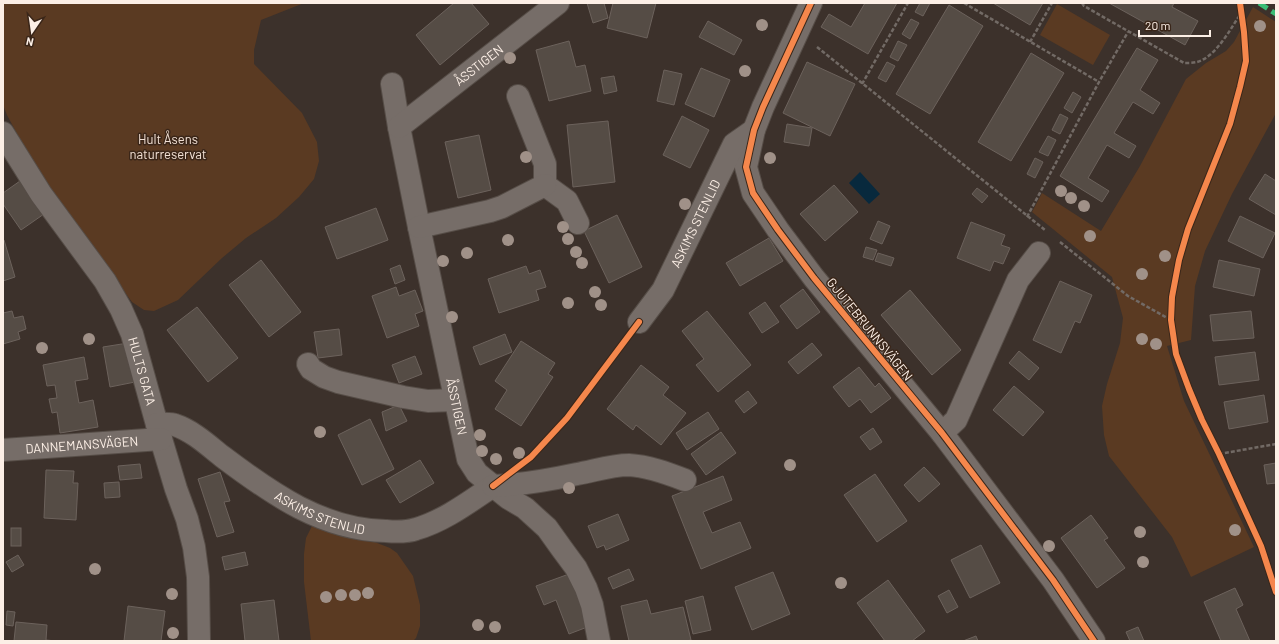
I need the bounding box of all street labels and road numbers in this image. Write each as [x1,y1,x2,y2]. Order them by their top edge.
street label: ÅSSTIGEN [450,41,506,89]
street label: ASKIMS STENLID [667,177,724,270]
street label: GJUTEBRUNNSVÄGEN [824,274,916,384]
street label: HULTS GATA [125,335,159,407]
street label: ÅSSTIGEN [443,376,471,436]
street label: DANNEMANSVÄGEN [25,433,139,456]
street label: ASKIMS STENLID [272,487,366,537]

